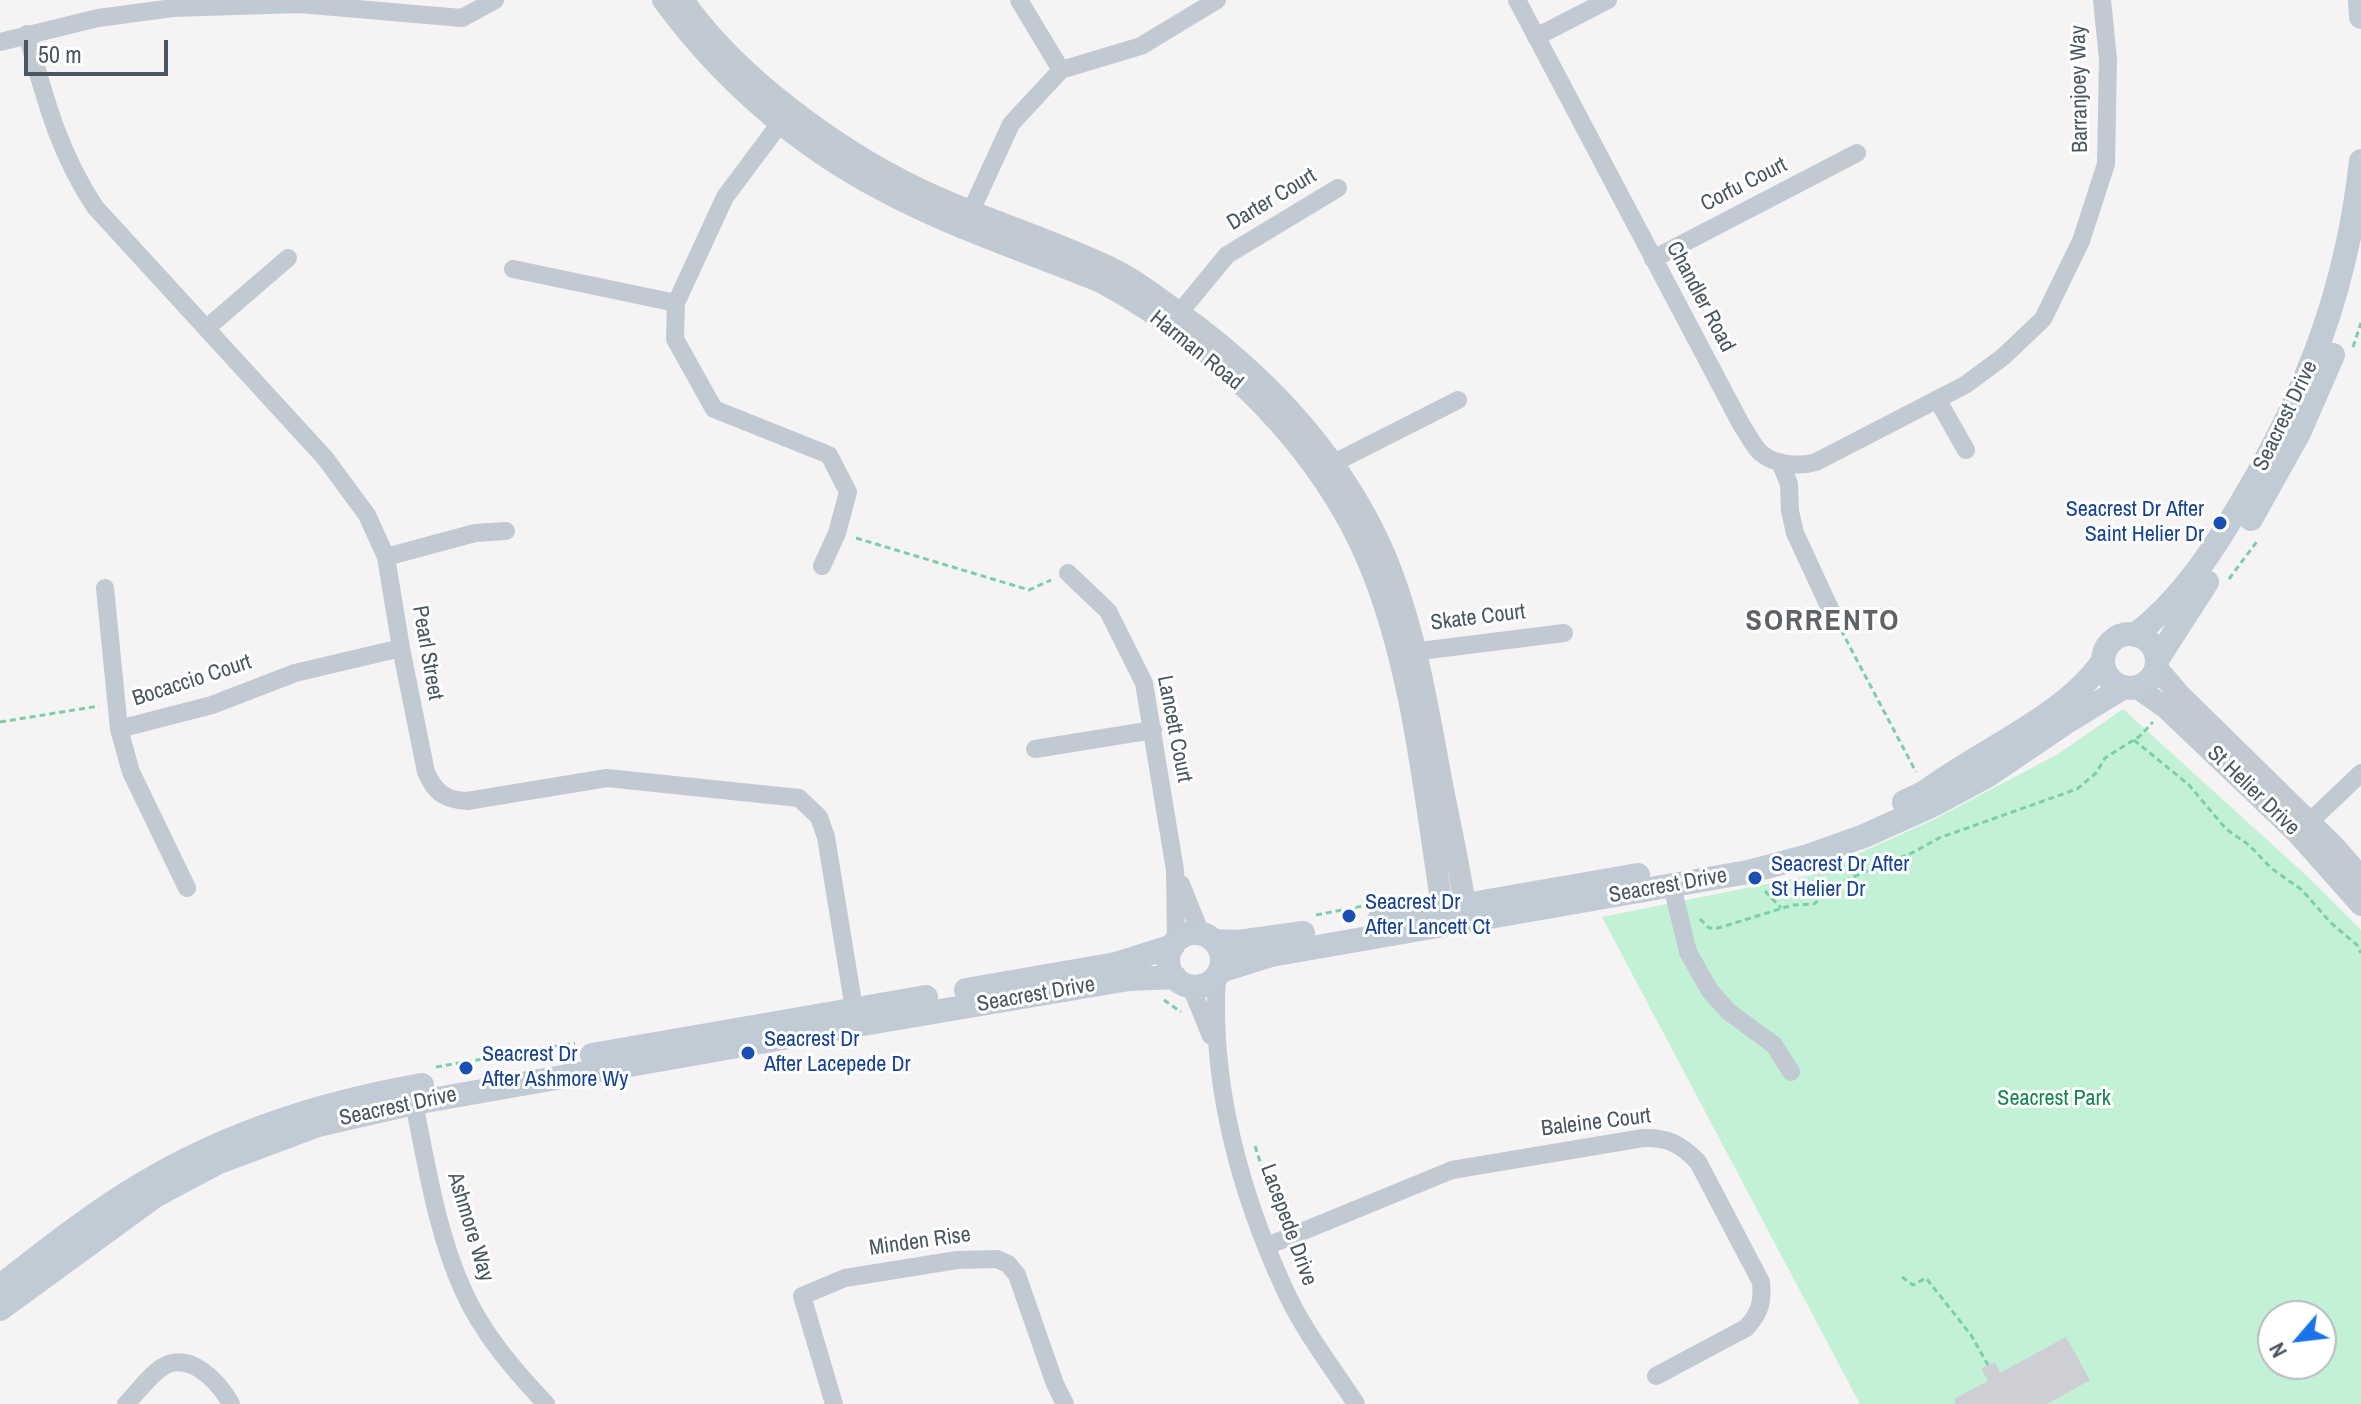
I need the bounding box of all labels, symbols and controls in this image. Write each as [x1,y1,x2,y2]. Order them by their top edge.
scale bar [28,24,172,74]
street label: Barranjoey Way [2066,25,2094,153]
text: 50 m [38,38,82,70]
street label: Corfu Court [1696,152,1792,218]
street label: Darter Court [1223,163,1321,237]
street label: Chandler Road [1660,237,1740,357]
street label: Harman Road [1144,305,1248,397]
street label: Seacrest Drive [2248,357,2324,475]
place label: Seacrest Dr After Saint Helier Dr [2066,497,2204,548]
marker: Seacrest Dr After Saint Helier Dr [2211,514,2229,532]
street label: Skate Court [1429,599,1527,637]
street label: Pearl Street [406,604,448,702]
district label: SORRENTO [1746,604,1900,640]
street label: Bocaccio Court [129,649,255,713]
street label: Lancett Court [1151,673,1197,785]
street label: St Helier Drive [2201,740,2305,842]
place label: Seacrest Dr After St Helier Dr [1771,852,1909,904]
street label: Seacrest Drive [1607,863,1729,909]
marker: Seacrest Dr After St Helier Dr [1746,869,1764,887]
place label: Seacrest Dr After Lancett Ct [1365,890,1490,942]
marker: Seacrest Dr After Lancett Ct [1340,907,1358,925]
street label: Seacrest Drive [975,972,1097,1018]
place label: Seacrest Dr After Lacepede Dr [764,1027,910,1078]
place label: Seacrest Dr After Ashmore Wy [482,1042,628,1094]
marker: Seacrest Dr After Lacepede Dr [739,1044,757,1062]
marker: Seacrest Dr After Ashmore Wy [457,1059,475,1077]
street label: Seacrest Drive [337,1082,459,1132]
park label: Seacrest Park [1997,1086,2111,1112]
street label: Baleine Court [1540,1103,1652,1143]
street label: Lacepede Drive [1254,1161,1322,1289]
street label: Ashmore Way [441,1169,499,1285]
street label: Minden Rise [868,1222,972,1262]
north arrow [2257,1300,2337,1380]
text: N [2261,1338,2294,1363]

